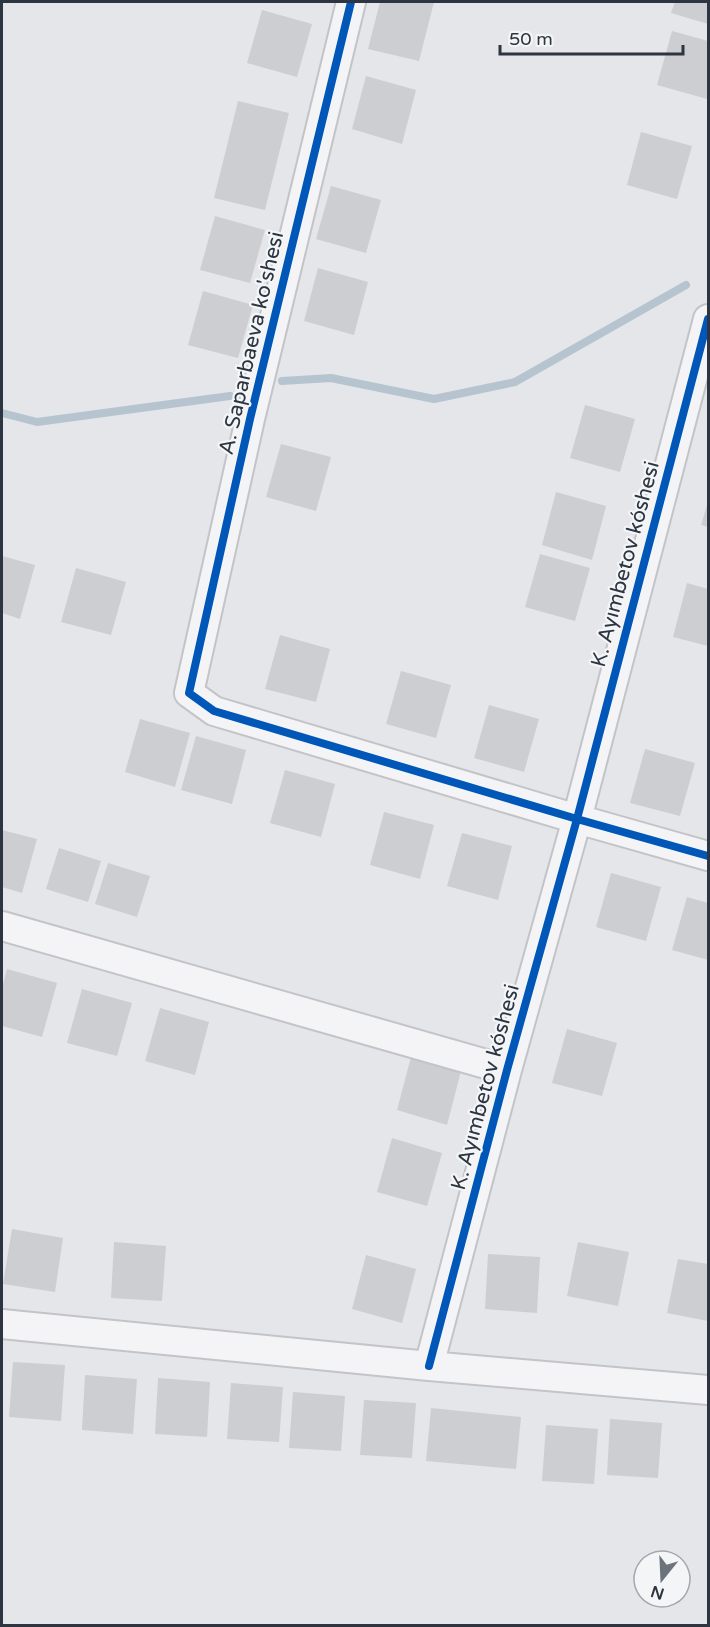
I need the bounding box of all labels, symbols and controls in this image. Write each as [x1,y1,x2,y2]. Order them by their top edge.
scale bar [500,18,683,56]
text: 50 m [509,28,553,50]
street label: A. Saparbaeva ko'shesi [214,229,289,457]
street label: K. Ayımbetov kóshesi [586,459,665,670]
street label: K. Ayımbetov kóshesi [446,982,525,1193]
north arrow [632,1549,692,1609]
text: N [648,1581,667,1604]

